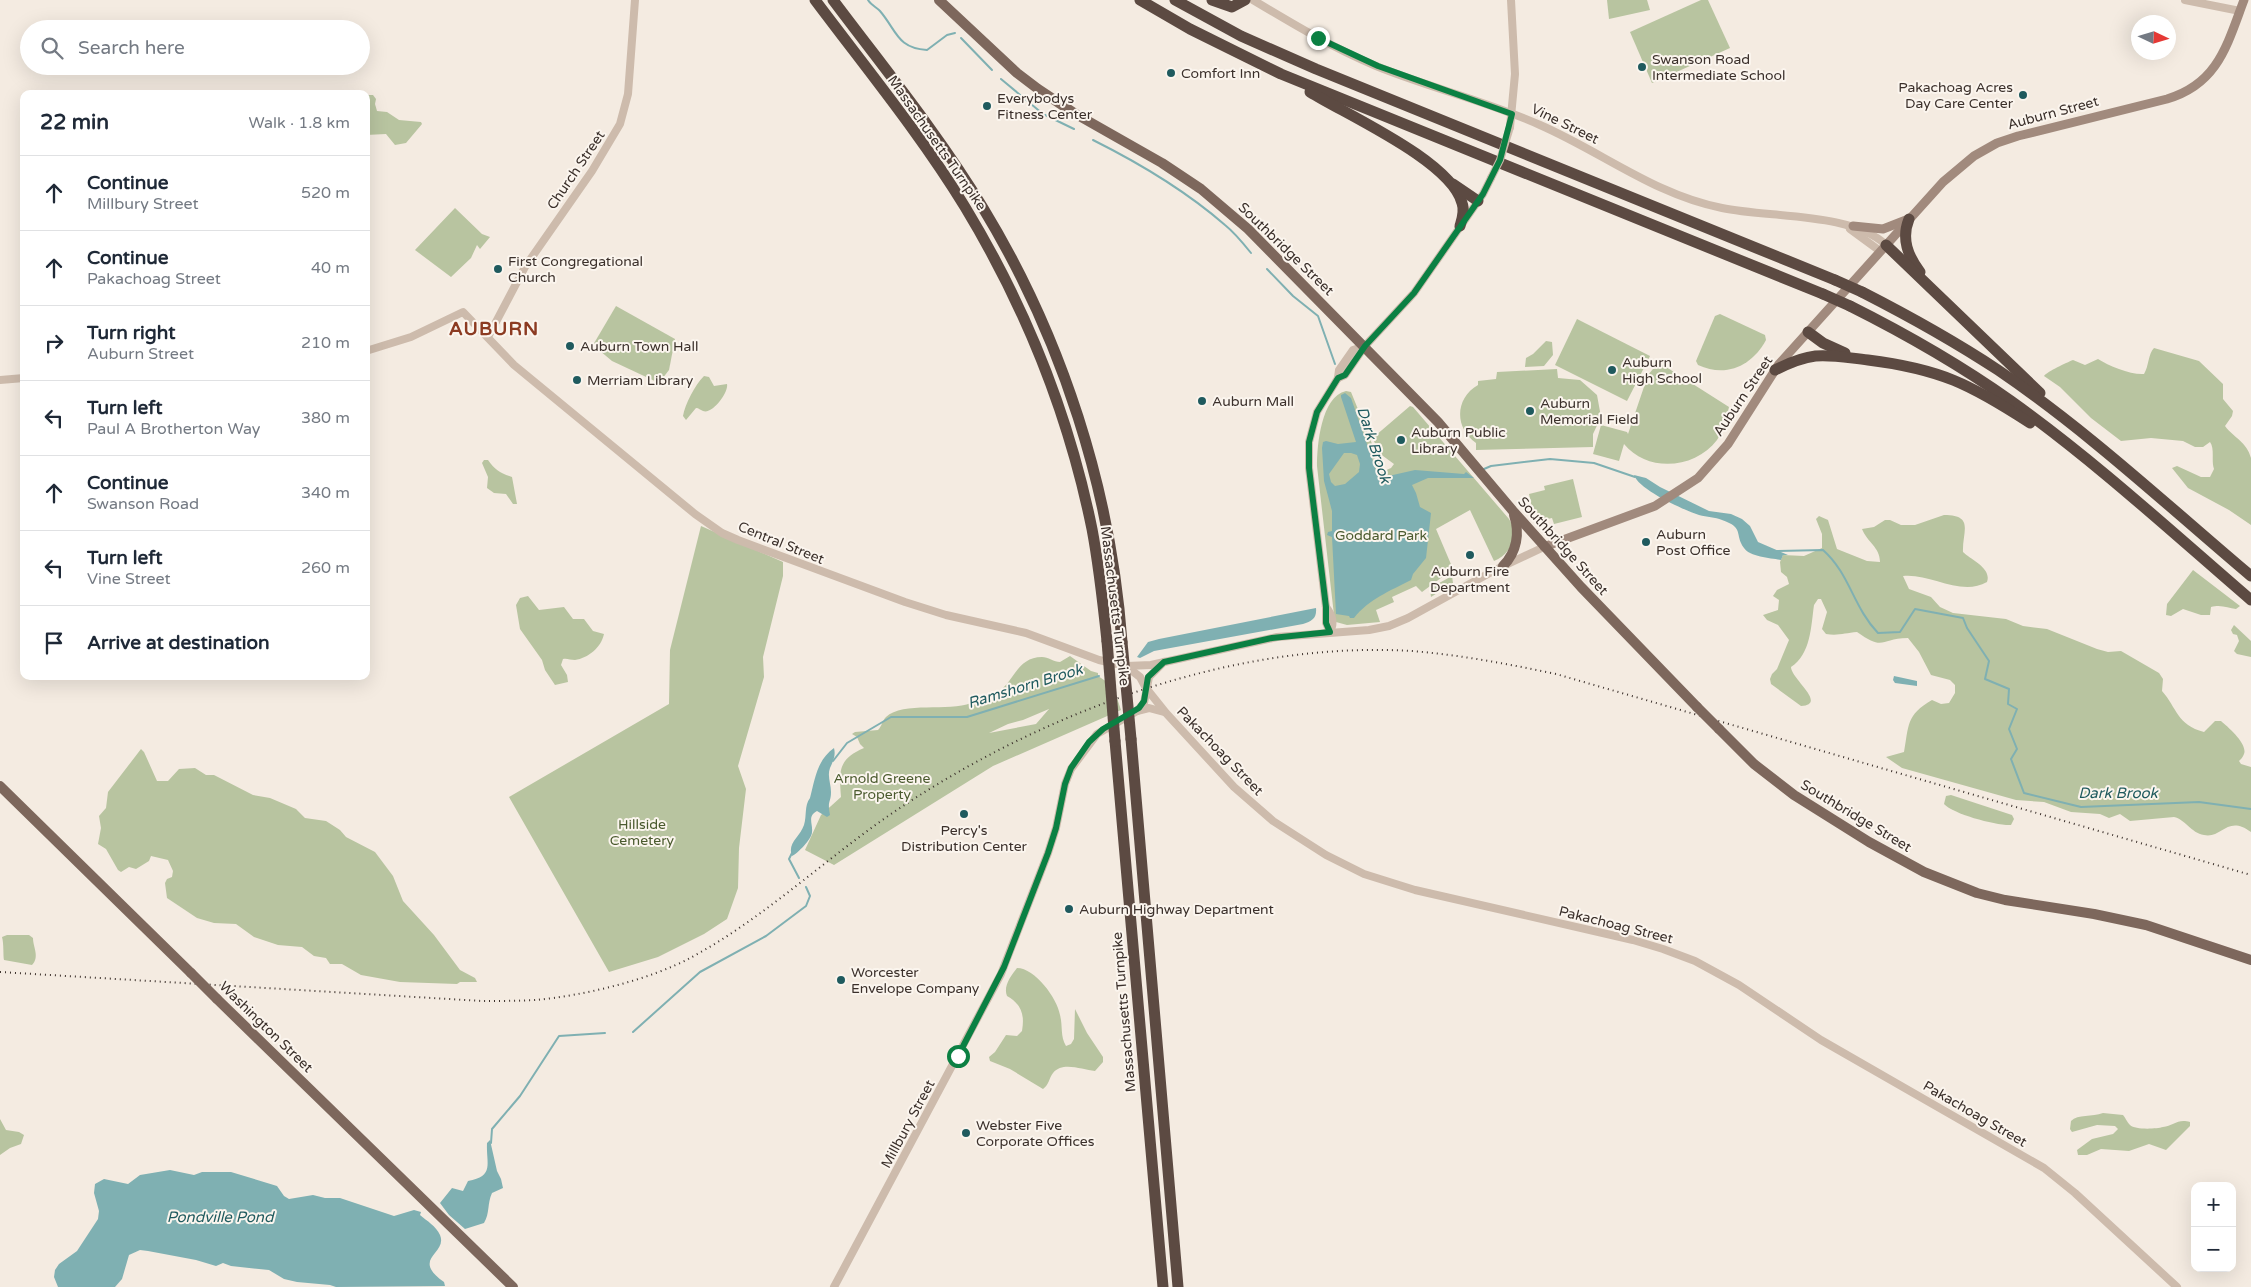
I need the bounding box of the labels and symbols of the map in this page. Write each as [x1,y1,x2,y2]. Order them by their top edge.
north arrow [2131,15,2176,60]
route end [1307,27,1330,50]
place label: Swanson Road Intermediate School [1652,51,1785,84]
marker: Swanson Road Intermediate School [1636,61,1648,73]
place label: Comfort Inn [1181,65,1260,82]
marker: Comfort Inn [1165,67,1177,79]
street label: Massachusetts Turnpike [884,72,990,214]
place label: Pakachoag Acres Day Care Center [1898,79,2014,112]
marker: Pakachoag Acres Day Care Center [2017,89,2029,101]
place label: Everybodys Fitness Center [997,90,1093,123]
street label: Auburn Street [2006,93,2101,133]
marker: Everybodys Fitness Center [981,100,993,112]
street label: Vine Street [1528,100,1602,148]
street label: Church Street [543,127,609,213]
street label: Southbridge Street [1235,199,1338,299]
place label: First Congregational Church [508,253,643,286]
marker: First Congregational Church [492,263,504,275]
district label: AUBURN [449,318,539,340]
place label: Auburn Town Hall [580,338,698,355]
marker: Auburn Town Hall [564,340,576,352]
street label: Auburn Street [1710,352,1777,440]
place label: Auburn High School [1622,354,1702,387]
marker: Auburn High School [1606,364,1618,376]
place label: Merriam Library [587,372,694,389]
marker: Merriam Library [571,374,583,386]
place label: Auburn Mall [1212,393,1294,410]
marker: Auburn Mall [1196,395,1208,407]
place label: Auburn Memorial Field [1540,395,1639,428]
water label: Dark Brook [1353,404,1395,487]
marker: Auburn Memorial Field [1524,405,1536,417]
place label: Auburn Public Library [1411,424,1506,457]
marker: Auburn Public Library [1395,434,1407,446]
street label: Southbridge Street [1514,493,1612,599]
street label: Central Street [735,518,827,568]
street label: Massachusetts Turnpike [1097,525,1133,687]
place label: Auburn Post Office [1656,526,1731,559]
park label: Goddard Park [1335,527,1427,544]
marker: Auburn Post Office [1640,536,1652,548]
marker: Auburn Fire Department [1464,549,1476,561]
place label: Auburn Fire Department [1430,563,1511,596]
water label: Ramshorn Brook [965,659,1086,712]
street label: Pakachoag Street [1173,703,1267,799]
park label: Arnold Greene Property [834,770,930,803]
street label: Southbridge Street [1797,776,1915,856]
water label: Dark Brook [2078,784,2160,802]
marker: Percy's Distribution Center [958,808,970,820]
park label: Hillside Cemetery [610,816,675,849]
place label: Percy's Distribution Center [901,822,1028,855]
place label: Auburn Highway Department [1079,901,1274,918]
marker: Auburn Highway Department [1063,903,1075,915]
street label: Pakachoag Street [1557,903,1676,948]
street label: Massachusetts Turnpike [1109,931,1139,1093]
place label: Worcester Envelope Company [851,964,980,997]
marker: Worcester Envelope Company [835,974,847,986]
street label: Washington Street [216,978,317,1076]
route start [947,1045,970,1068]
street label: Millbury Street [878,1076,939,1171]
street label: Pakachoag Street [1920,1077,2031,1151]
place label: Webster Five Corporate Offices [976,1117,1095,1150]
marker: Webster Five Corporate Offices [960,1127,972,1139]
water label: Pondville Pond [167,1208,275,1226]

